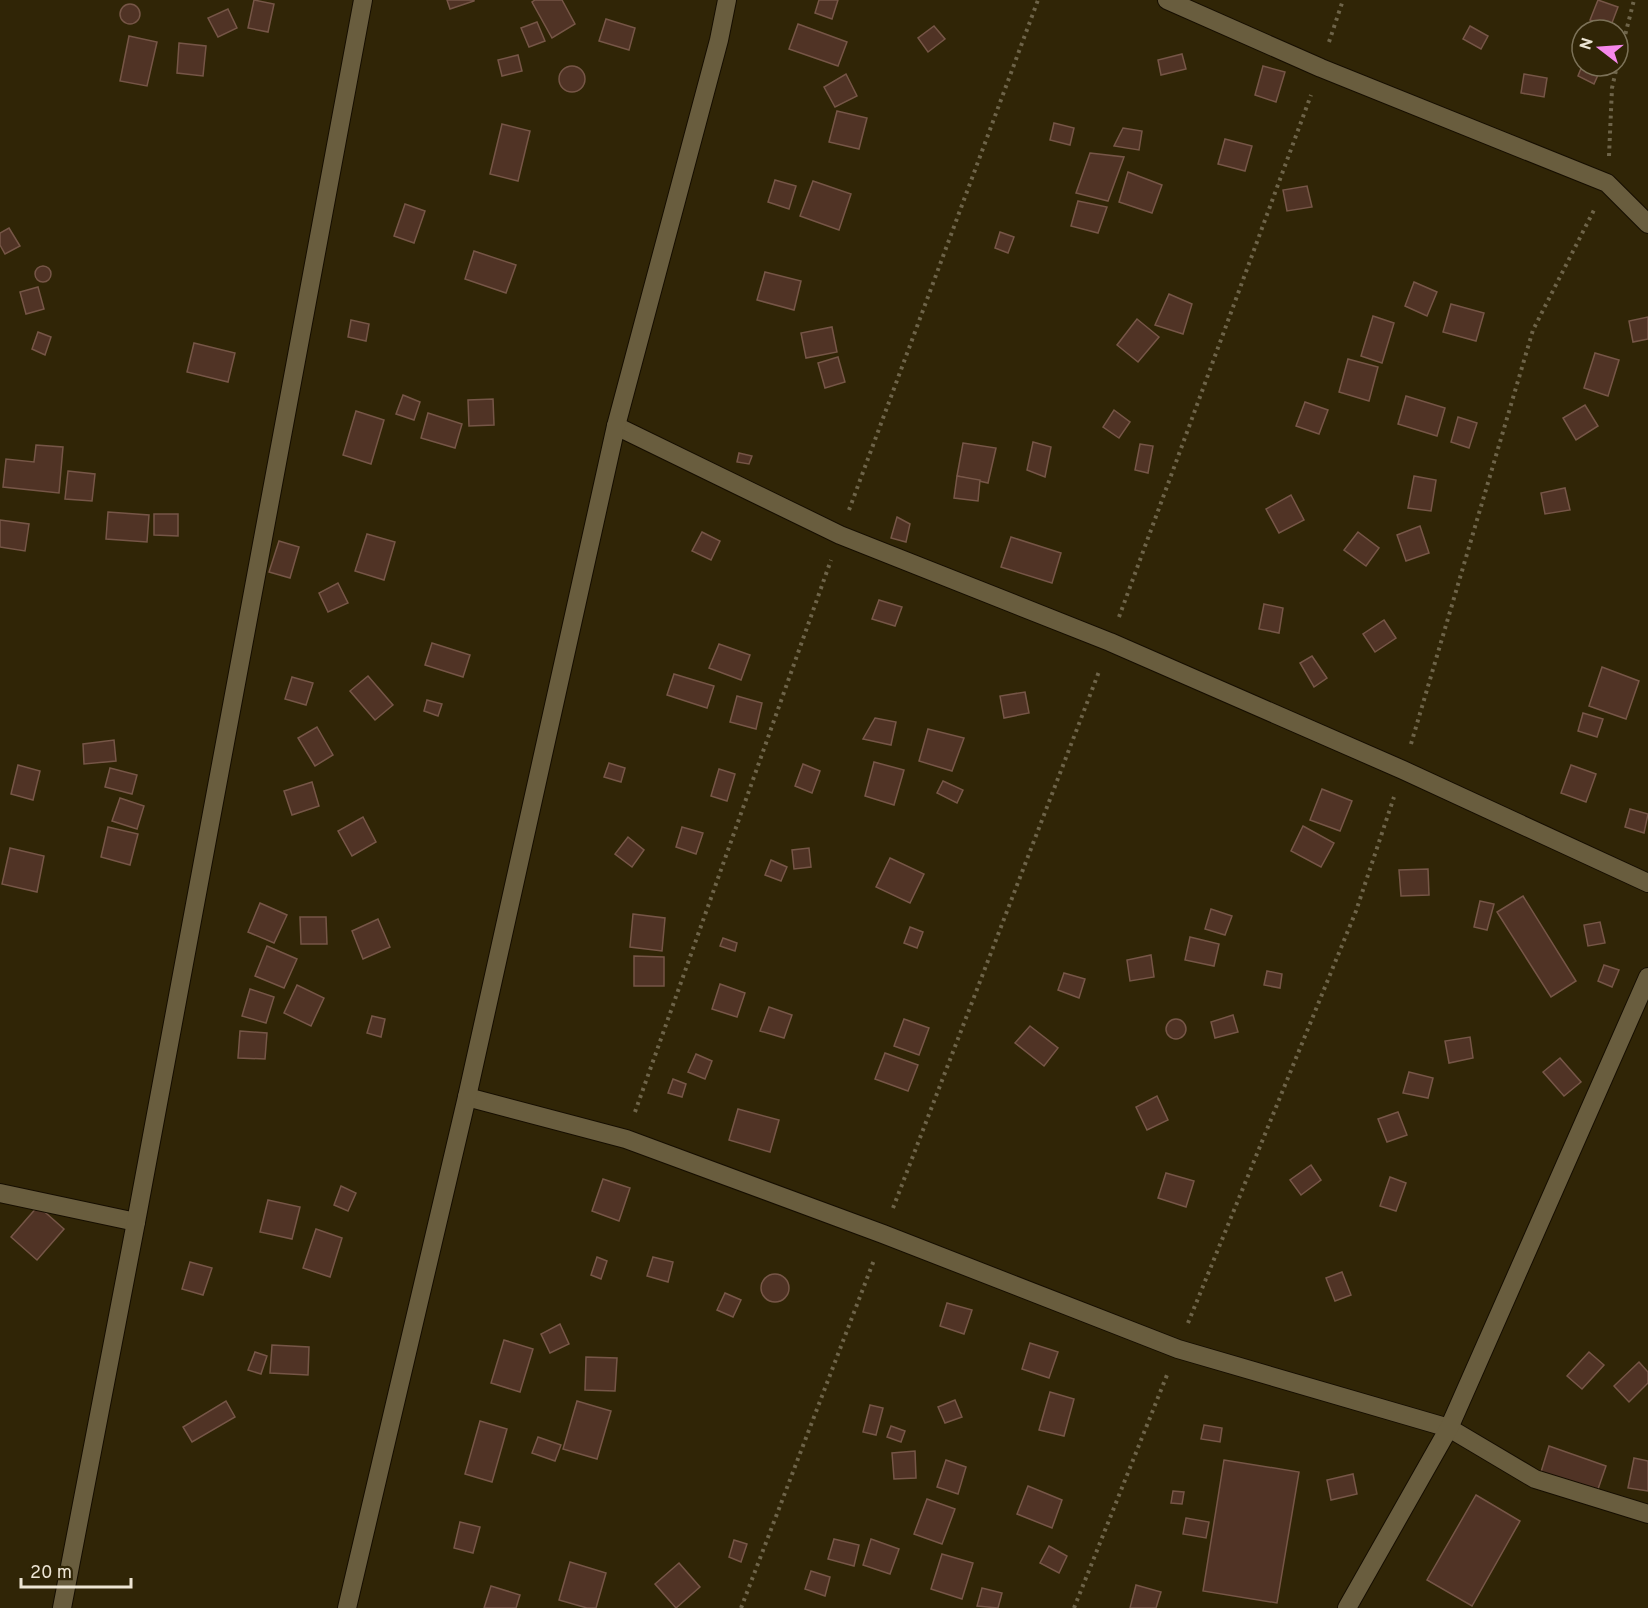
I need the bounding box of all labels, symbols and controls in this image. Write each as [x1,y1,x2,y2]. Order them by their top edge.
north arrow [1570,18,1630,78]
text: N [1576,36,1599,53]
scale bar [21,1551,130,1589]
text: 20 m [30,1562,72,1585]

